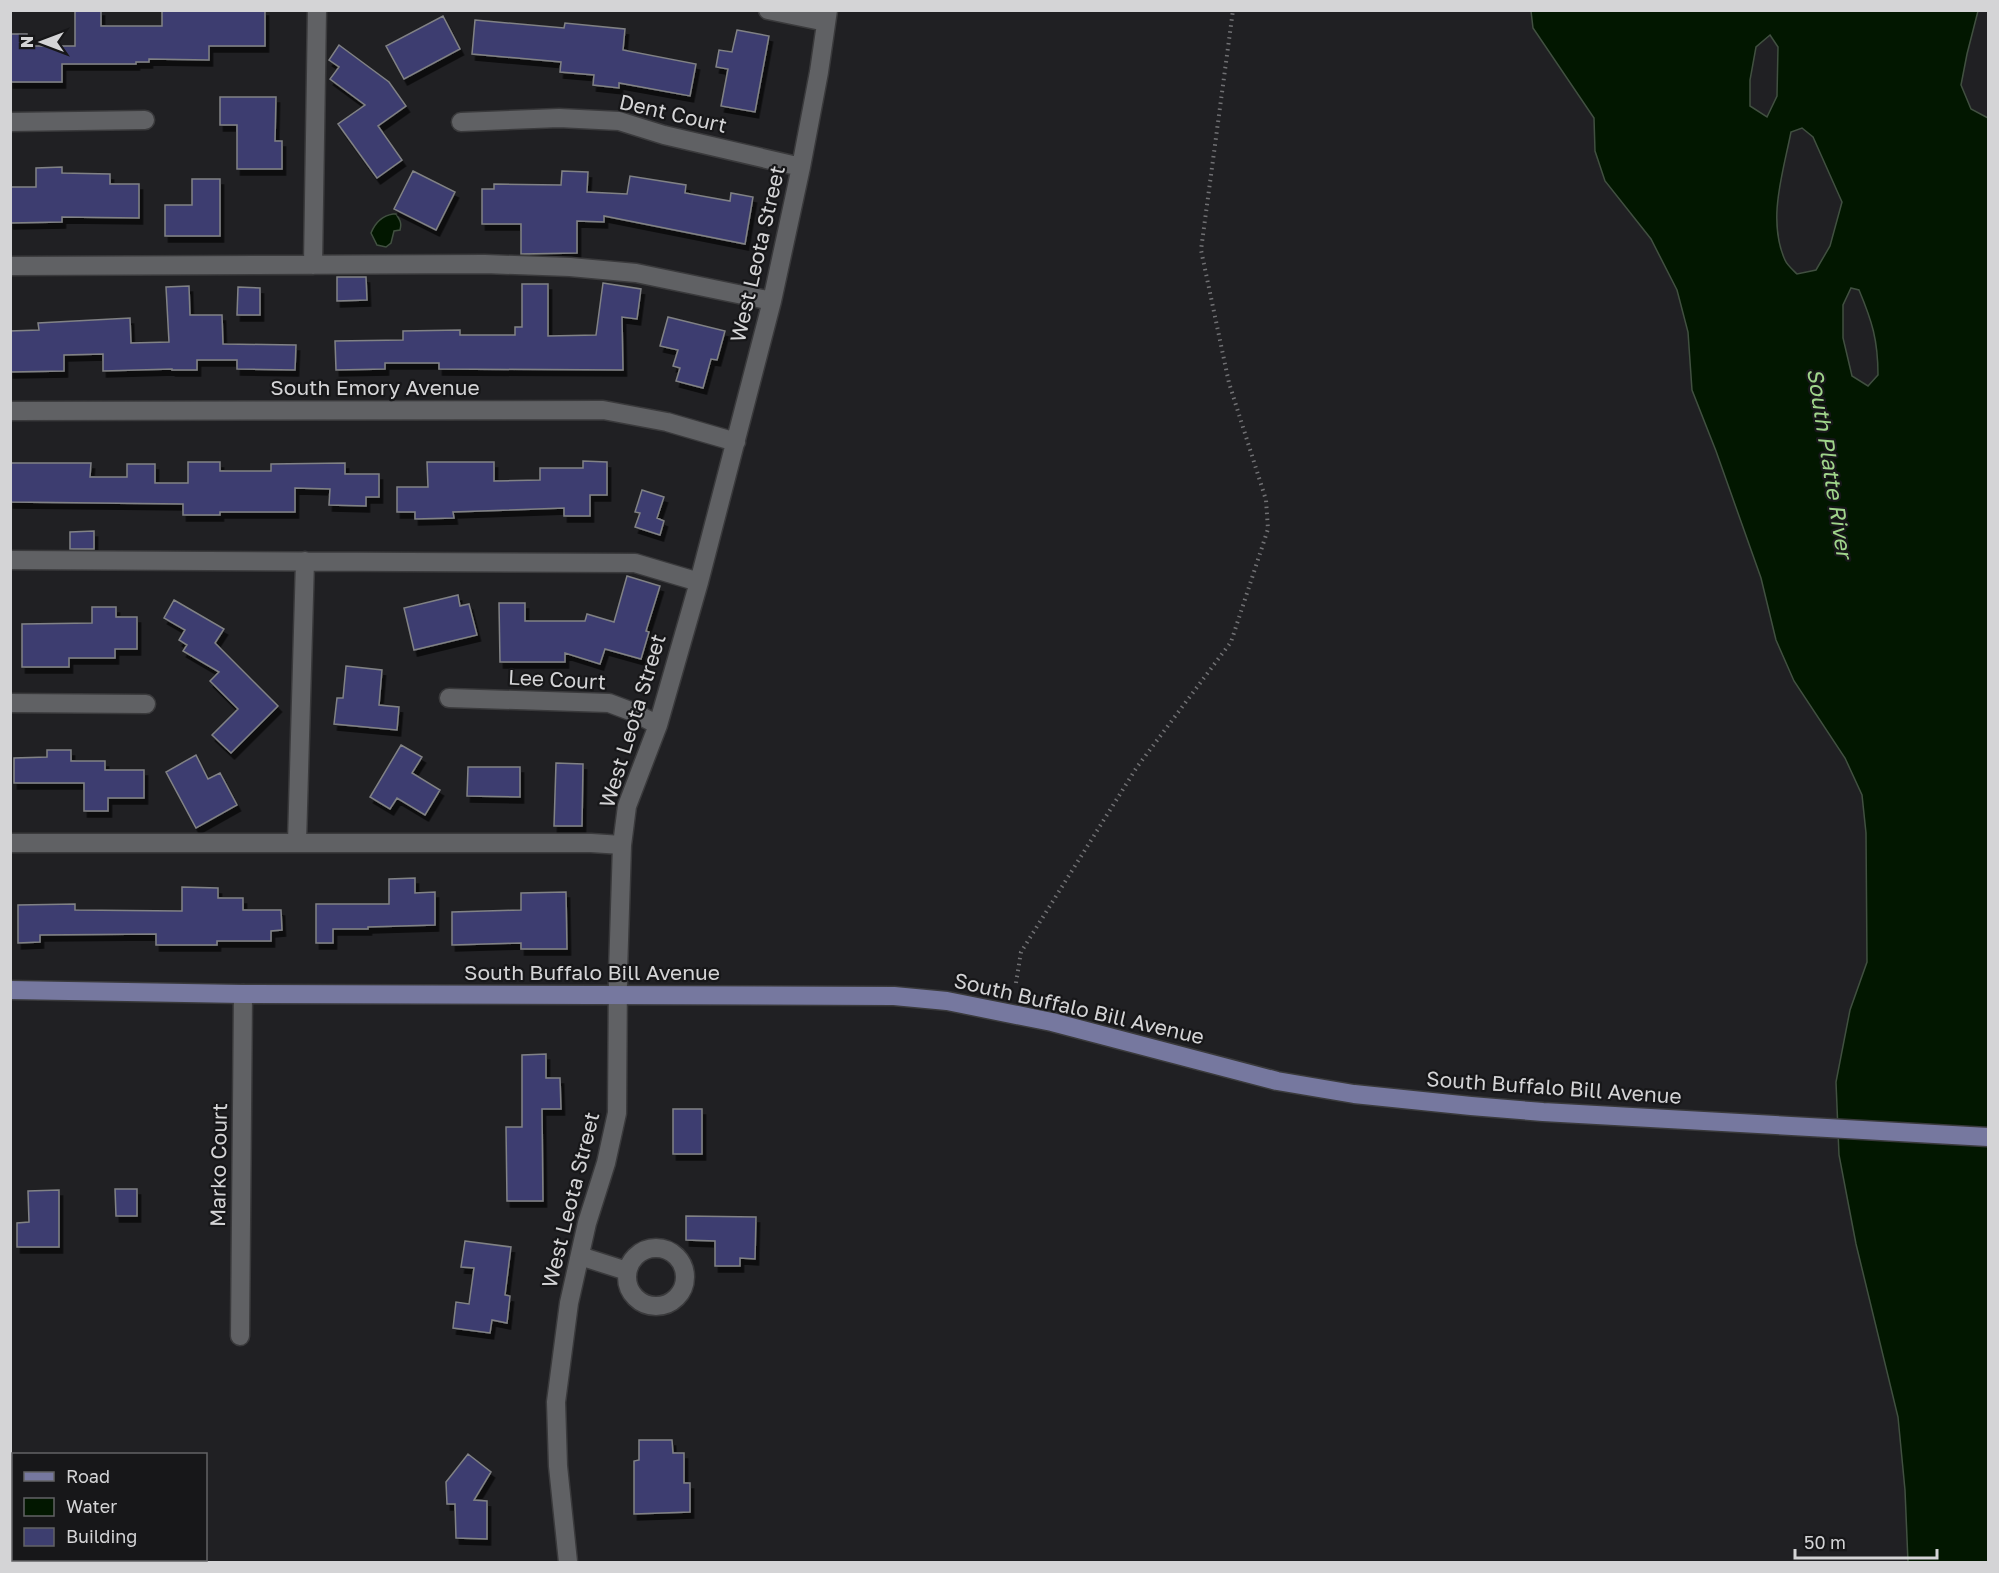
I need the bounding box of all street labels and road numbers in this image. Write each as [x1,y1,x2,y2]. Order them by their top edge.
street label: Dent Court [617,88,730,138]
street label: West Leota Street [724,163,790,345]
street label: South Emory Avenue [270,374,480,400]
street label: West Leota Street [593,631,671,811]
street label: Lee Court [507,663,607,695]
street label: South Buffalo Bill Avenue [464,959,720,985]
street label: South Buffalo Bill Avenue [952,967,1207,1049]
street label: South Buffalo Bill Avenue [1425,1065,1683,1109]
street label: Marko Court [204,1103,232,1227]
street label: West Leota Street [536,1109,604,1290]

